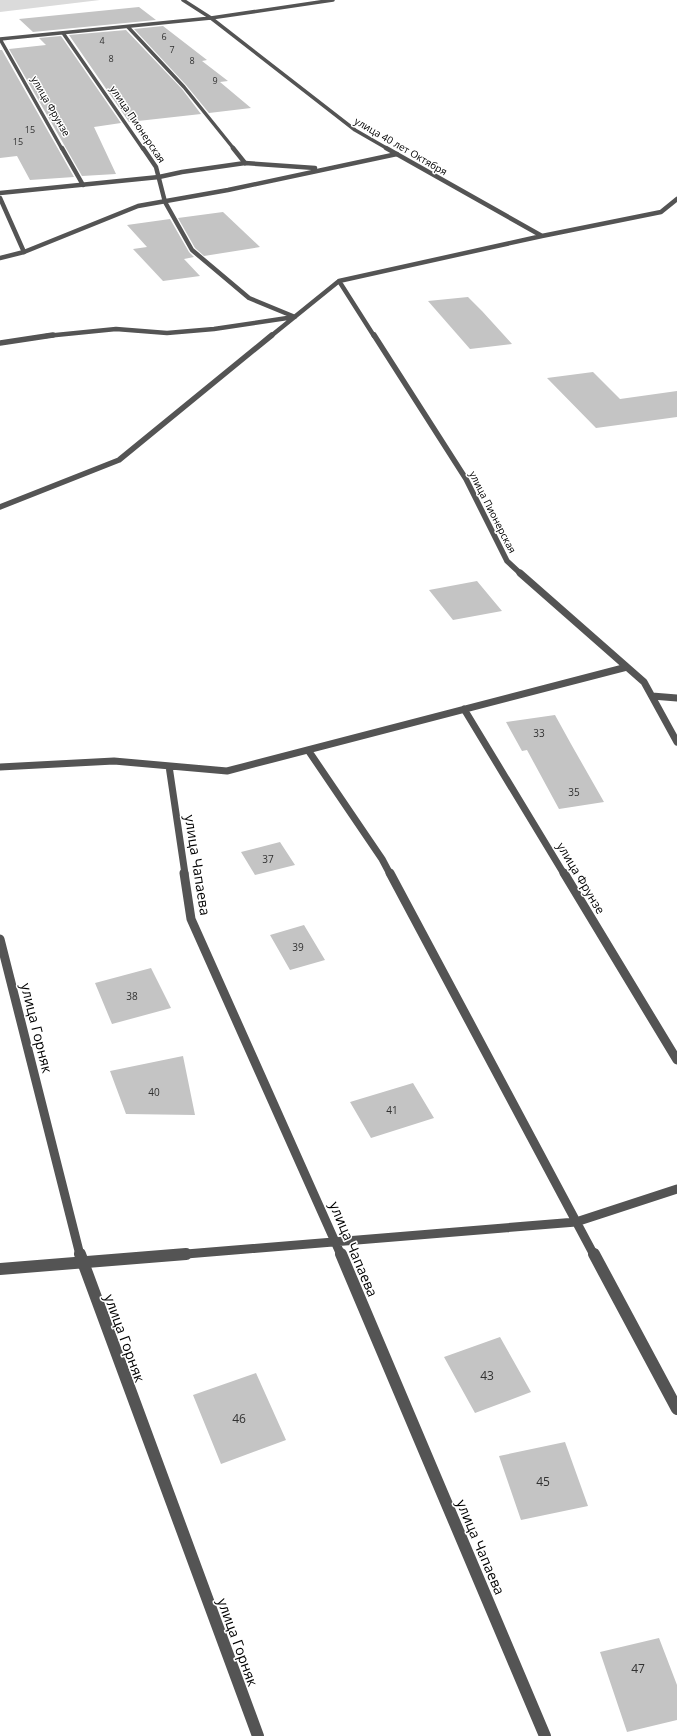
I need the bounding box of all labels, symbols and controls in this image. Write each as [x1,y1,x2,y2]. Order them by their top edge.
house number: 6 [161,30,167,43]
house number: 4 [99,34,105,47]
house number: 7 [169,43,175,56]
house number: 8 [108,52,114,65]
house number: 8 [189,54,195,67]
street label: улица Фрунзе [28,73,74,139]
house number: 9 [212,74,218,87]
street label: улица Пионерская [107,83,169,165]
street label: улица 40 лет Октября [352,114,450,178]
house number: 15 [25,123,35,136]
house number: 15 [13,135,23,148]
street label: улица Пионерская [466,469,520,555]
house number: 33 [533,726,545,740]
house number: 35 [568,785,580,799]
street label: улица Чапаева [181,813,215,917]
street label: улица Фрунзе [553,839,609,917]
house number: 37 [262,852,274,866]
house number: 39 [292,940,304,954]
street label: улица Горняк [17,981,58,1076]
house number: 38 [126,989,138,1003]
house number: 40 [148,1085,160,1099]
house number: 41 [386,1103,398,1117]
street label: улица Чапаева [325,1198,383,1300]
street label: улица Горняк [100,1291,150,1385]
house number: 43 [480,1367,494,1384]
house number: 46 [232,1410,246,1427]
house number: 45 [536,1473,550,1490]
street label: улица Чапаева [452,1496,510,1598]
street label: улица Горняк [213,1595,263,1689]
house number: 47 [631,1660,645,1677]

